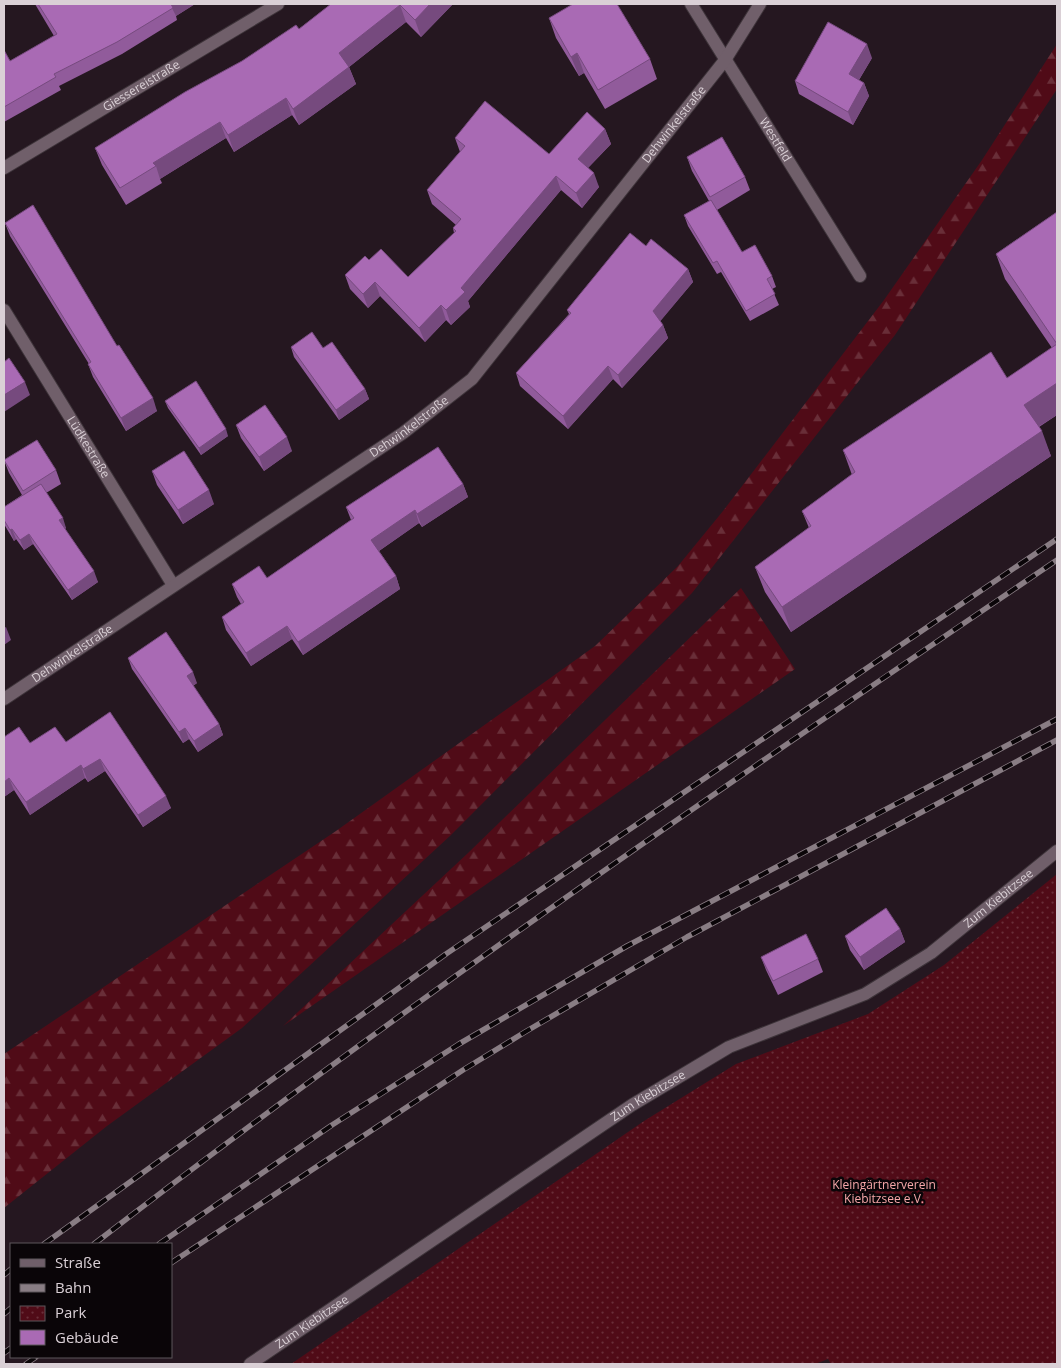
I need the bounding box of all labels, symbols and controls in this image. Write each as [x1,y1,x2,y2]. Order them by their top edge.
street label: Giessereistraße [99,56,183,115]
street label: Dehwinkelstraße [637,82,710,166]
street label: Westfeld [756,114,796,165]
street label: Dehwinkelstraße [366,391,452,461]
street label: Lüdkestraße [63,413,114,481]
street label: Dehwinkelstraße [28,620,116,686]
street label: Zum Kiebitzsee [960,864,1037,931]
street label: Zum Kiebitzsee [607,1066,689,1125]
park label: Kleingärtnerverein Kiebitzsee e.V. [832,1176,936,1207]
legend [10,1243,172,1358]
text: Straße [55,1252,101,1272]
text: Bahn [55,1277,91,1297]
street label: Zum Kiebitzsee [272,1290,352,1352]
text: Park [55,1302,86,1322]
text: Gebäude [55,1327,119,1347]

